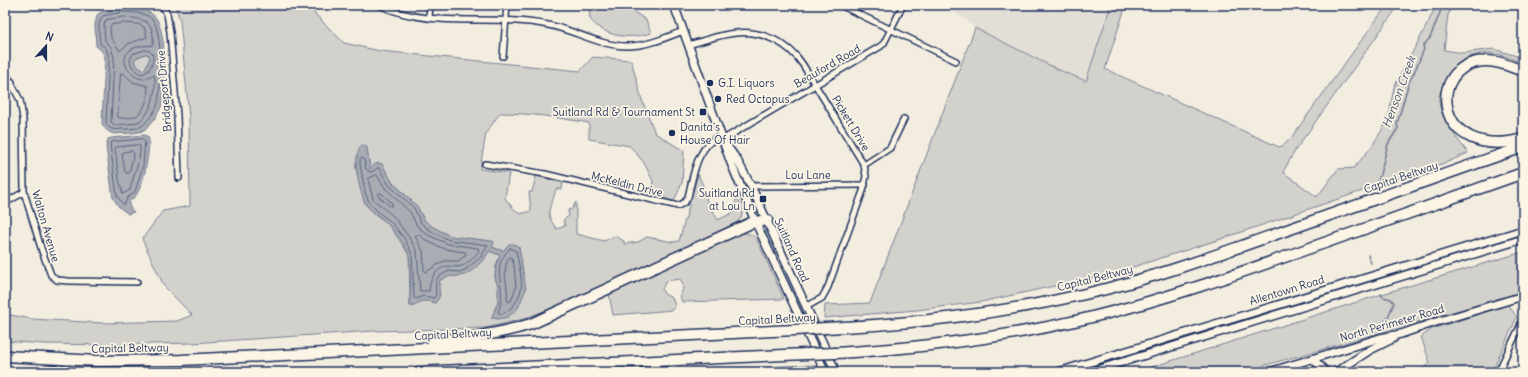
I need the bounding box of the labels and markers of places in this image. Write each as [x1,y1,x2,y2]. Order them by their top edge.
place label: G.I. Liquors [718,76,775,90]
marker: G.I. Liquors [705,78,715,88]
place label: Red Octopus [726,92,789,106]
marker: Red Octopus [713,94,723,104]
place label: Suitland Rd & Tournament St [552,105,695,119]
marker: Suitland Rd & Tournament St [698,107,708,117]
place label: Danita's House Of Hair [680,120,750,147]
marker: Danita's House Of Hair [667,128,677,138]
place label: Suitland Rd at Lou Ln [699,186,756,213]
marker: Suitland Rd at Lou Ln [758,194,768,204]

